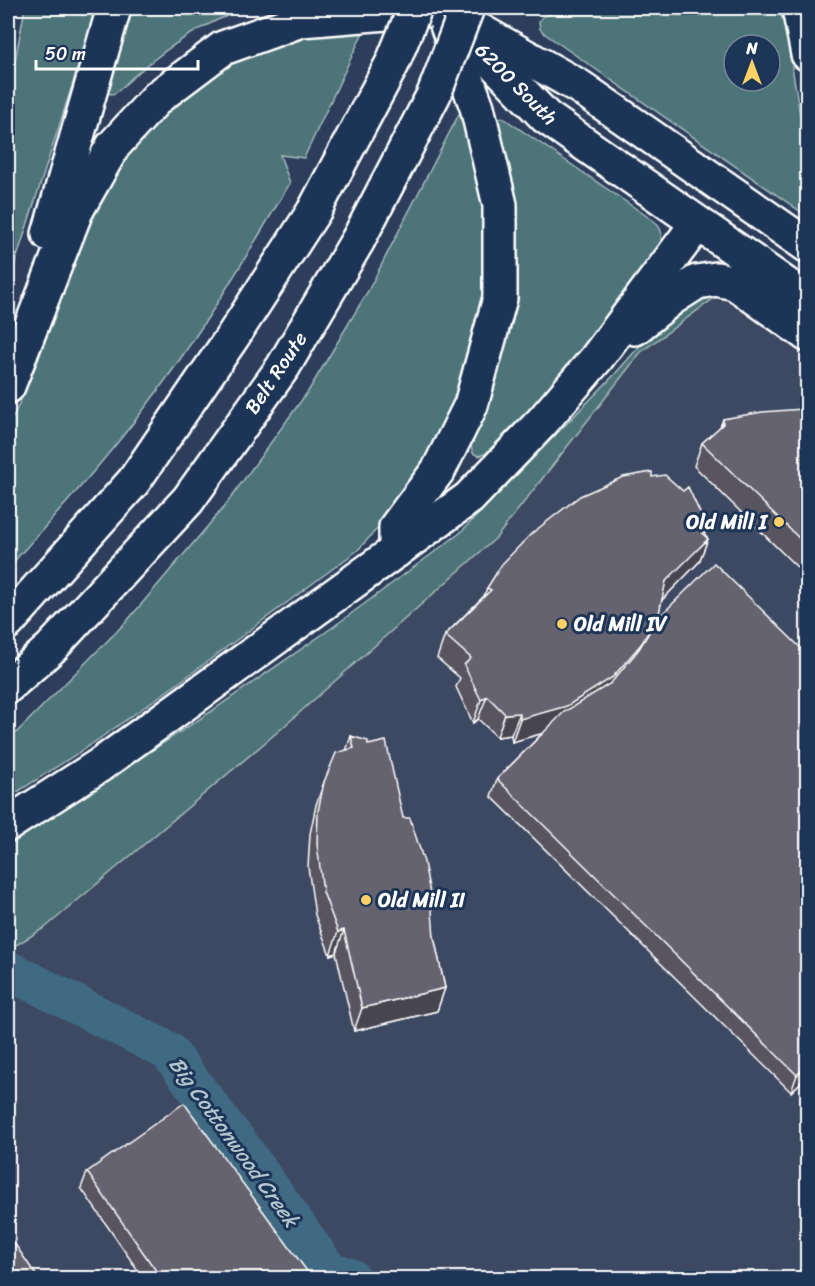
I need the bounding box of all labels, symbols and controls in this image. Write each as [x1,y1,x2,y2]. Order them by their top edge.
scale bar [36,33,198,71]
north arrow [722,33,782,93]
street label: 6200 South [466,34,566,134]
text: N [745,34,758,63]
text: 50 m [45,38,86,70]
street label: Belt Route [235,324,317,422]
place label: Old Mill I [686,505,769,540]
marker: Old Mill I [772,515,786,529]
place label: Old Mill IV [574,607,668,642]
marker: Old Mill IV [555,617,569,631]
place label: Old Mill II [378,883,466,918]
marker: Old Mill II [359,893,373,907]
water label: Big Cottonwood Creek [159,1048,310,1237]

